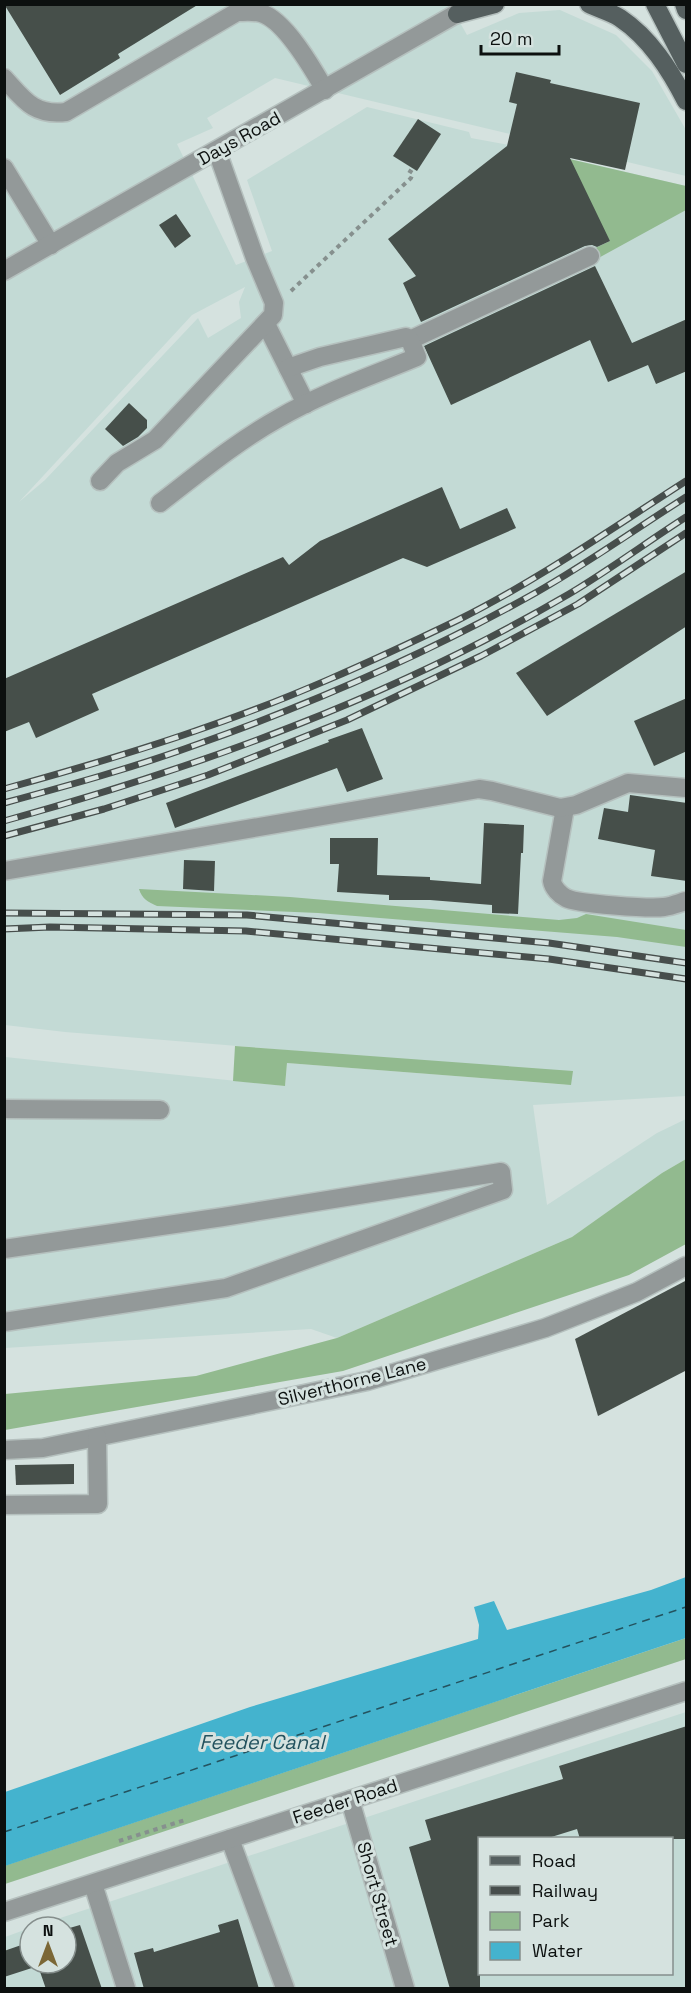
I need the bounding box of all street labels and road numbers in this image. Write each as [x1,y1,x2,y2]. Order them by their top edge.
street label: Days Road [193,106,285,170]
street label: Silverthorne Lane [275,1351,429,1411]
street label: Feeder Road [290,1773,400,1829]
street label: Short Street [352,1839,404,1949]

